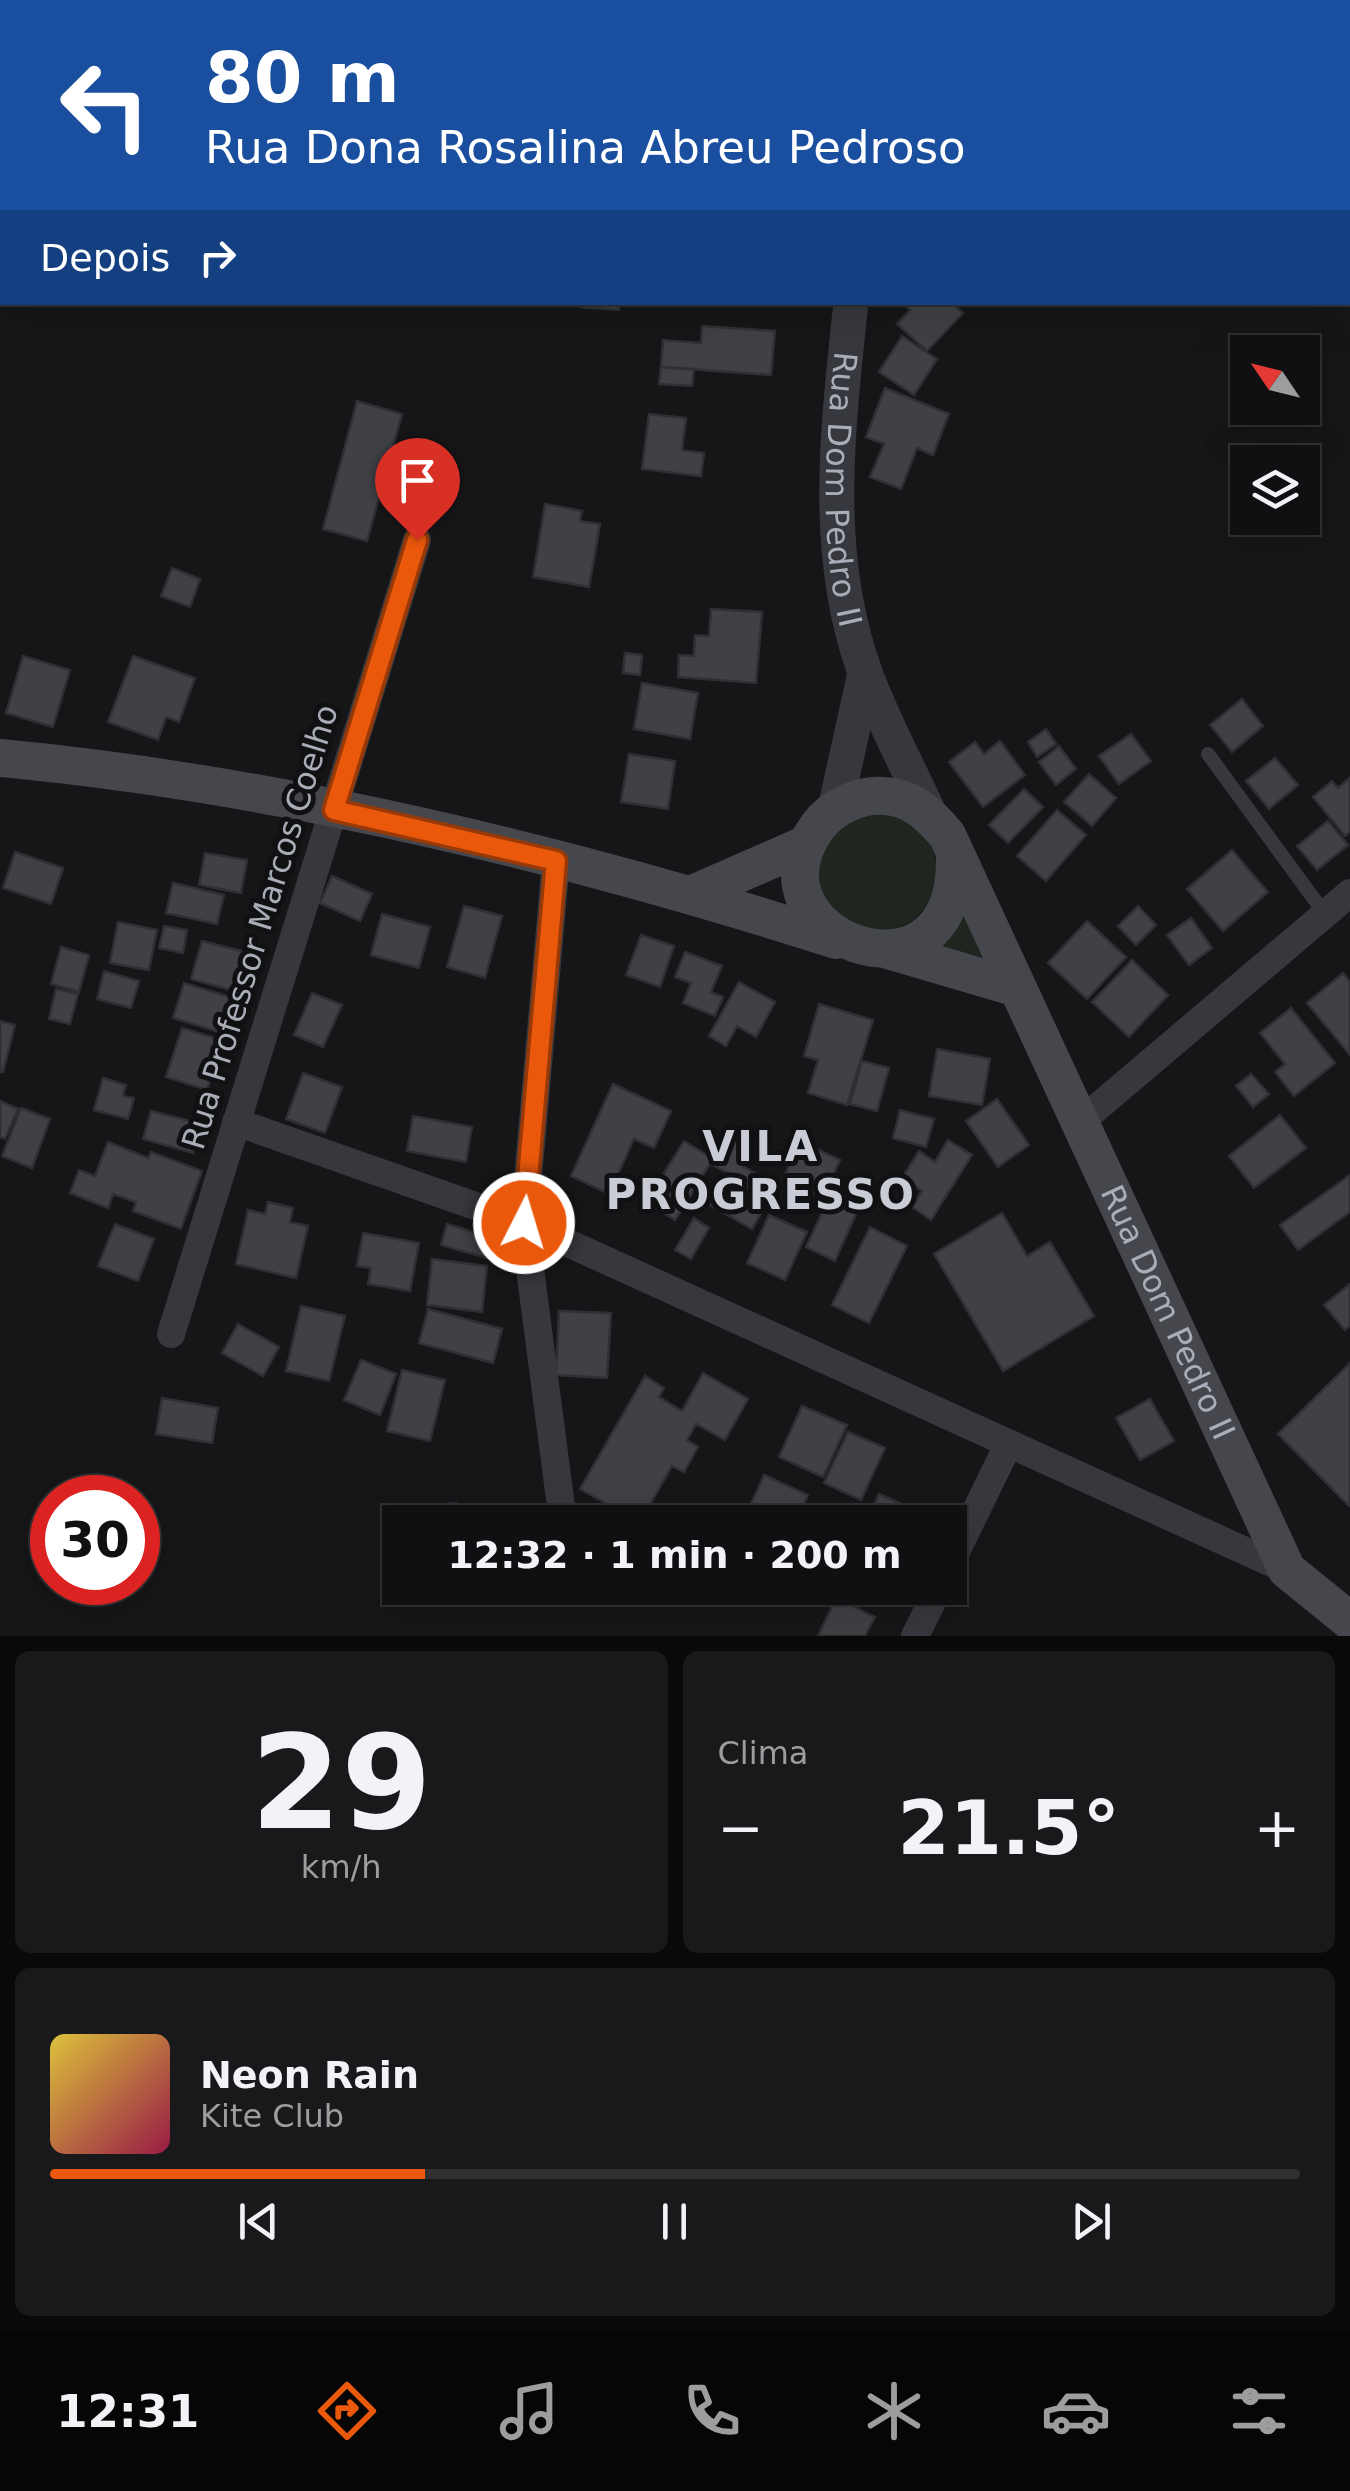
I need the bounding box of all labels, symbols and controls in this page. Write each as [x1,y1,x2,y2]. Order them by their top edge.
text: 80 m [205,37,400,119]
icon: left [40,40,170,170]
text: Rua Dona Rosalina Abreu Pedroso [205,121,966,174]
icon: right [190,230,245,285]
text: Depois [40,236,170,280]
north arrow [1230,335,1320,425]
map controls [1230,335,1320,535]
street label: Rua Dom Pedro II [818,350,870,630]
pin [375,438,460,541]
button: layers [1230,445,1320,535]
icon: arrive [390,453,445,508]
street label: Rua Professor Marcos Coelho [174,700,346,1154]
district label: VILA PROGRESSO [605,1122,917,1219]
position arrow [472,1171,576,1275]
street label: Rua Dom Pedro II [1093,1179,1243,1445]
speed limit sign: 30 [30,1475,160,1605]
text: 12:32 · 1 min · 200 m [447,1533,902,1577]
text: 29 [251,1707,432,1859]
text: Clima [718,1734,808,1772]
text: 21.5° [897,1784,1120,1872]
text: − [718,1796,764,1860]
text: + [1254,1796,1300,1860]
text: km/h [301,1848,382,1886]
text: Neon Rain [200,2053,419,2097]
text: Kite Club [200,2097,344,2135]
icon: previous [231,2194,286,2249]
icon: pause [647,2194,702,2249]
icon: next [1064,2194,1119,2249]
icon: directions [312,2376,382,2446]
icon: music [494,2376,564,2446]
icon: phone [677,2376,747,2446]
icon: climate [859,2376,929,2446]
icon: car [1041,2376,1111,2446]
icon: filters [1224,2376,1294,2446]
text: 12:31 [56,2385,199,2438]

